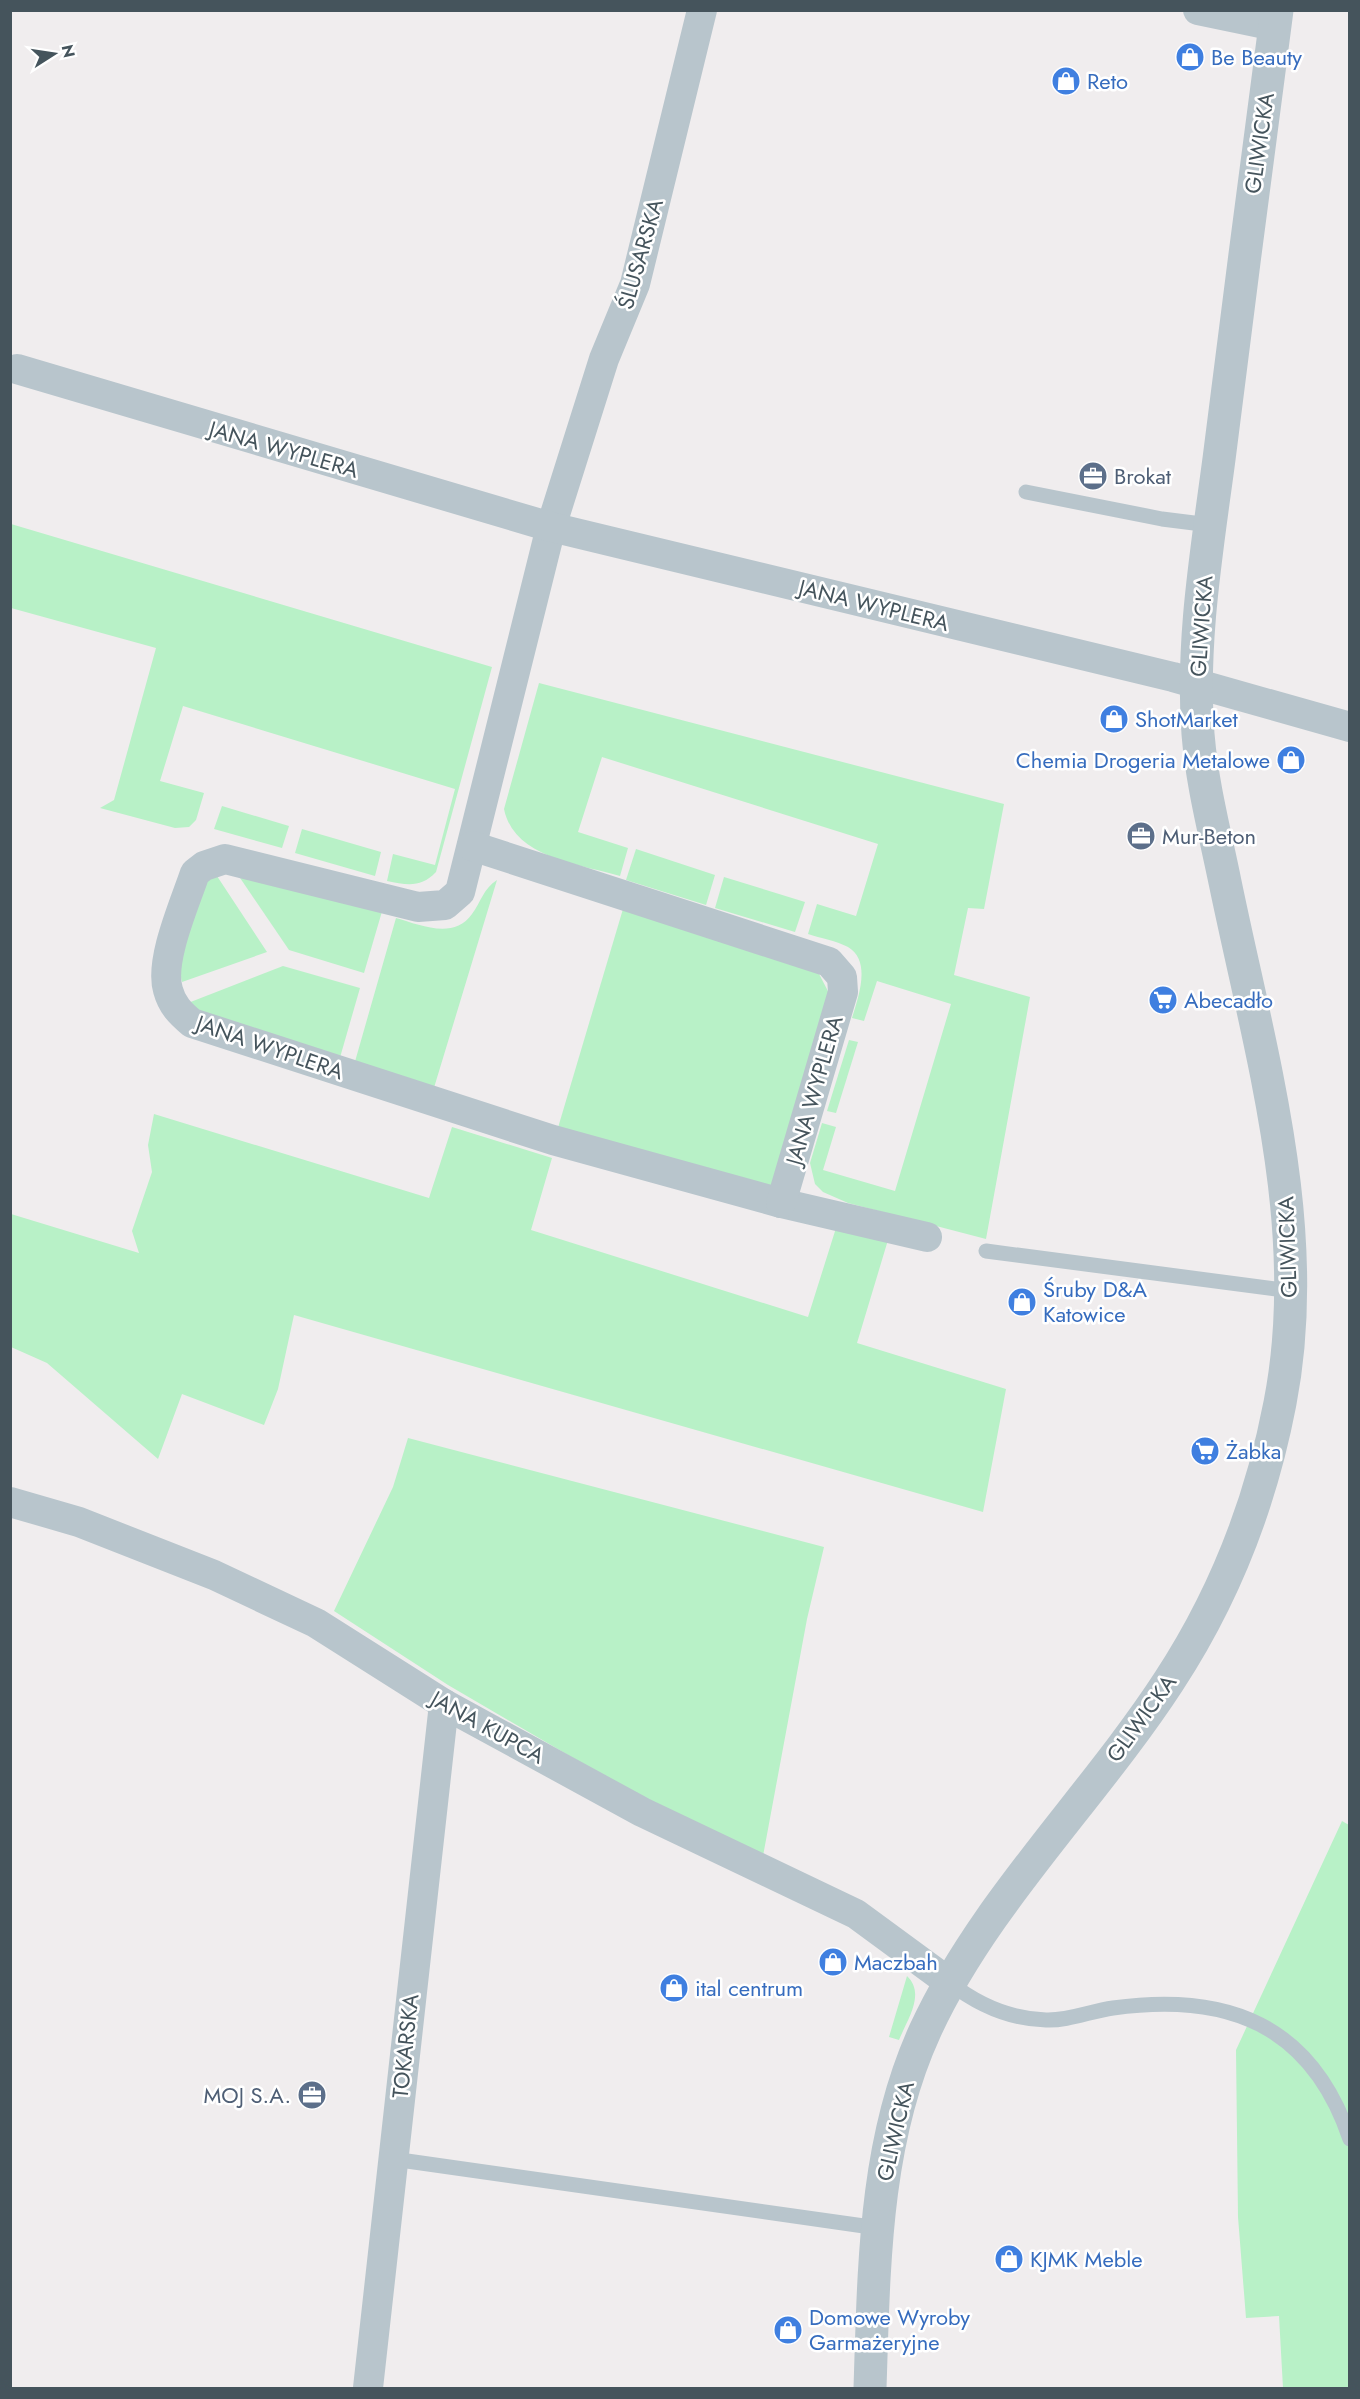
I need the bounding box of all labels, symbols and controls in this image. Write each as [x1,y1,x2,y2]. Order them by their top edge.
north arrow [24,24,84,84]
shop icon: Be Beauty [1174,41,1206,73]
place label: Be Beauty [1211,41,1302,73]
text: N [56,42,81,60]
shop icon: Reto [1050,65,1082,97]
place label: Reto [1087,65,1128,97]
street label: GLIWICKA [1236,90,1282,195]
street label: ŚLUSARSKA [609,195,671,313]
street label: JANA WYPLERA [203,412,363,486]
office icon: Brokat [1077,460,1109,492]
place label: Brokat [1114,460,1172,492]
street label: JANA WYPLERA [793,570,953,639]
street label: GLIWICKA [1181,574,1221,678]
shop icon: ShotMarket [1098,703,1130,735]
place label: ShotMarket [1135,703,1239,735]
place label: Chemia Drogeria Metalowe [1016,744,1270,776]
shop icon: Chemia Drogeria Metalowe [1275,744,1307,776]
office icon: Mur-Beton [1125,820,1157,852]
place label: Mur-Beton [1162,820,1256,852]
supermarket icon: Abecadło [1147,984,1179,1016]
place label: Abecadło [1184,984,1273,1016]
street label: JANA WYPLERA [189,1006,348,1087]
street label: JANA WYPLERA [777,1011,851,1171]
street label: GLIWICKA [1269,1195,1305,1298]
place label: Śruby D&A Katowice [1043,1273,1147,1330]
shop icon: Śruby D&A Katowice [1006,1286,1038,1318]
supermarket icon: Żabka [1189,1435,1221,1467]
place label: Żabka [1226,1435,1281,1467]
street label: GLIWICKA [1098,1667,1184,1768]
street label: JANA KUPCA [423,1681,551,1772]
shop icon: Maczbah [817,1946,849,1978]
place label: Maczbah [854,1946,938,1978]
shop icon: ital centrum [658,1972,690,2004]
place label: ital centrum [695,1972,803,2004]
street label: TOKARSKA [384,1992,426,2100]
street label: GLIWICKA [868,2077,922,2184]
place label: MOJ S.A. [203,2079,291,2111]
office icon: MOJ S.A. [296,2079,328,2111]
shop icon: KJMK Meble [993,2243,1025,2275]
place label: KJMK Meble [1030,2243,1143,2275]
place label: Domowe Wyroby Garmażeryjne [809,2301,970,2358]
shop icon: Domowe Wyroby Garmażeryjne [772,2314,804,2346]

